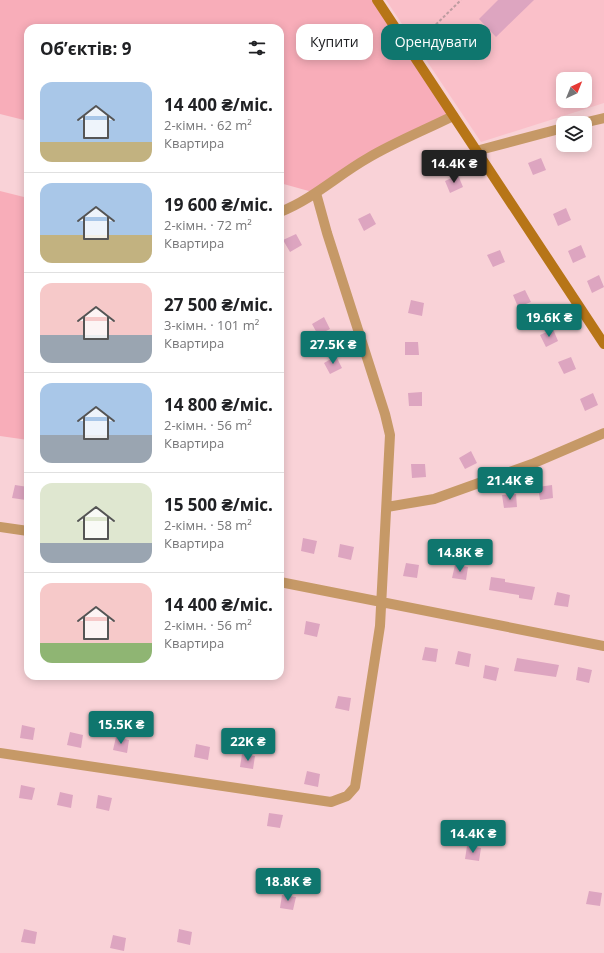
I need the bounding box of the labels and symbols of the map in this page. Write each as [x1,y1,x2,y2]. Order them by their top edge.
north arrow [556,72,592,108]
pin: 14.4K ₴ [417,150,491,184]
pin: 19.6K ₴ [512,304,586,338]
pin: 27.5K ₴ [296,331,370,365]
pin: 21.4K ₴ [473,467,547,501]
pin: 14.8K ₴ [423,539,497,573]
pin: 15.5K ₴ [84,711,158,745]
pin: 22K ₴ [220,728,276,762]
pin: 14.4K ₴ [436,820,510,854]
pin: 18.8K ₴ [251,868,325,902]

